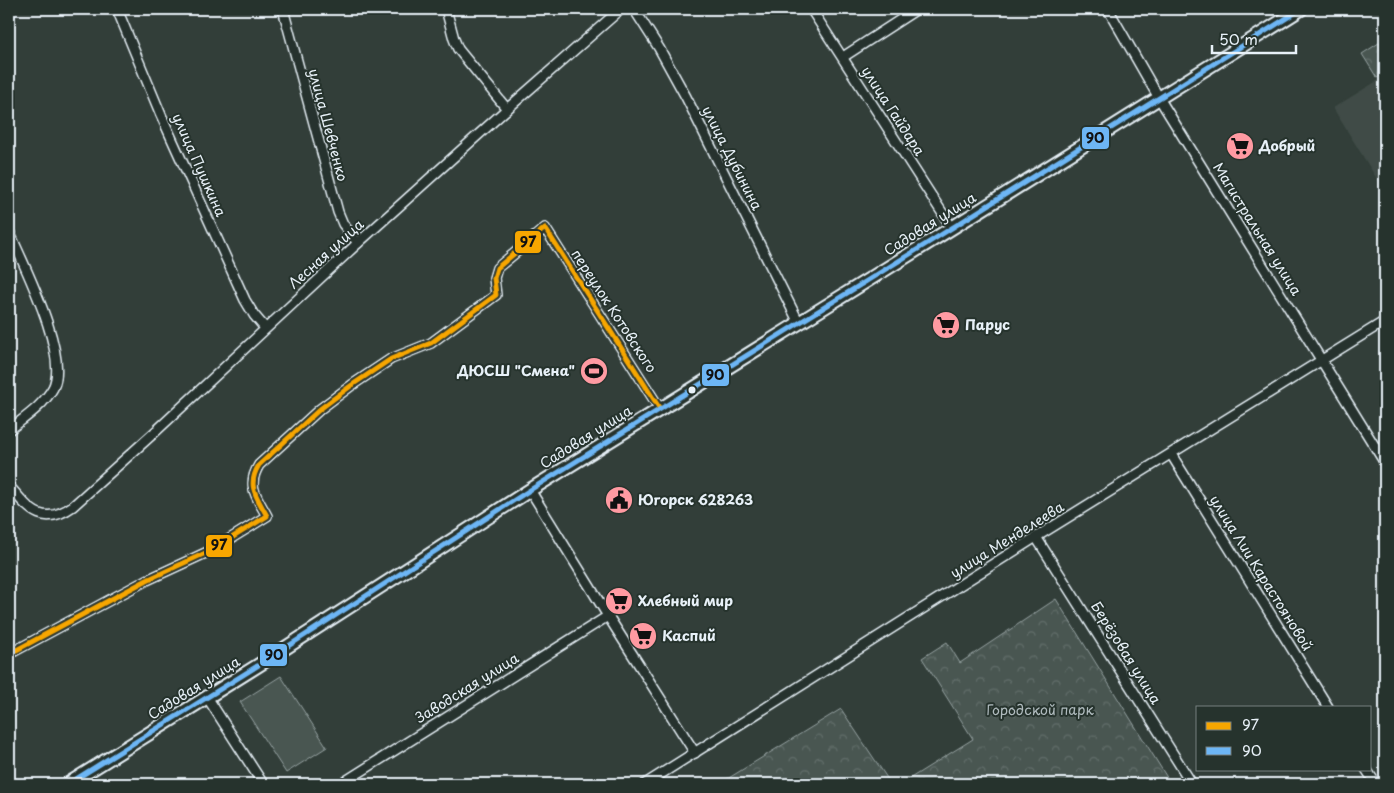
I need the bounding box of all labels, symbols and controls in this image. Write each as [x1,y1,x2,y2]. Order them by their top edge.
scale bar [1212,22,1295,54]
text: 50 m [1219,27,1258,50]
street label: улица Гайдара [857,62,930,160]
street label: улица Шевченко [303,66,354,184]
street label: улица Дубинина [697,102,768,214]
street label: улица Пушкина [167,110,232,220]
line badge: 90 [1081,126,1110,150]
text: 90 [1086,127,1104,148]
supermarket icon: Добрый [1225,131,1255,161]
place label: Добрый [1258,135,1315,156]
street label: Магистральная улица [1208,158,1307,299]
street label: Садовая улица [880,187,980,260]
street label: Лесная улица [283,214,368,293]
line badge: 97 [514,230,542,254]
text: 97 [520,231,537,252]
street label: переулок Котовского [567,245,662,377]
supermarket icon: Парус [931,310,961,340]
place label: Парус [965,314,1010,335]
sports icon: ДЮСШ "Смена" [579,356,609,386]
place label: ДЮСШ "Смена" [456,360,575,381]
line badge: 90 [701,363,730,387]
text: 90 [706,364,724,385]
unlabelled marker [687,385,697,395]
street label: Садовая улица [536,400,636,473]
public building icon: Югорск 628263 [604,485,634,515]
place label: Югорск 628263 [638,489,753,510]
street label: улица Лии Карастояновой [1205,491,1318,655]
street label: улица Менделеева [946,496,1068,583]
line badge: 97 [205,534,233,558]
text: 97 [211,534,228,555]
supermarket icon: Хлебный мир [604,586,634,616]
place label: Хлебный мир [638,590,733,611]
street label: Берёзовая улица [1086,597,1167,708]
supermarket icon: Каспий [628,621,658,651]
place label: Каспий [662,625,716,646]
line badge: 90 [259,643,288,667]
text: 90 [265,644,283,665]
street label: Заводская улица [411,647,523,728]
street label: Садовая улица [144,651,244,724]
park label: Городской парк [986,699,1094,720]
legend [1196,706,1372,770]
text: 97 [1242,712,1260,735]
text: 90 [1242,738,1262,761]

